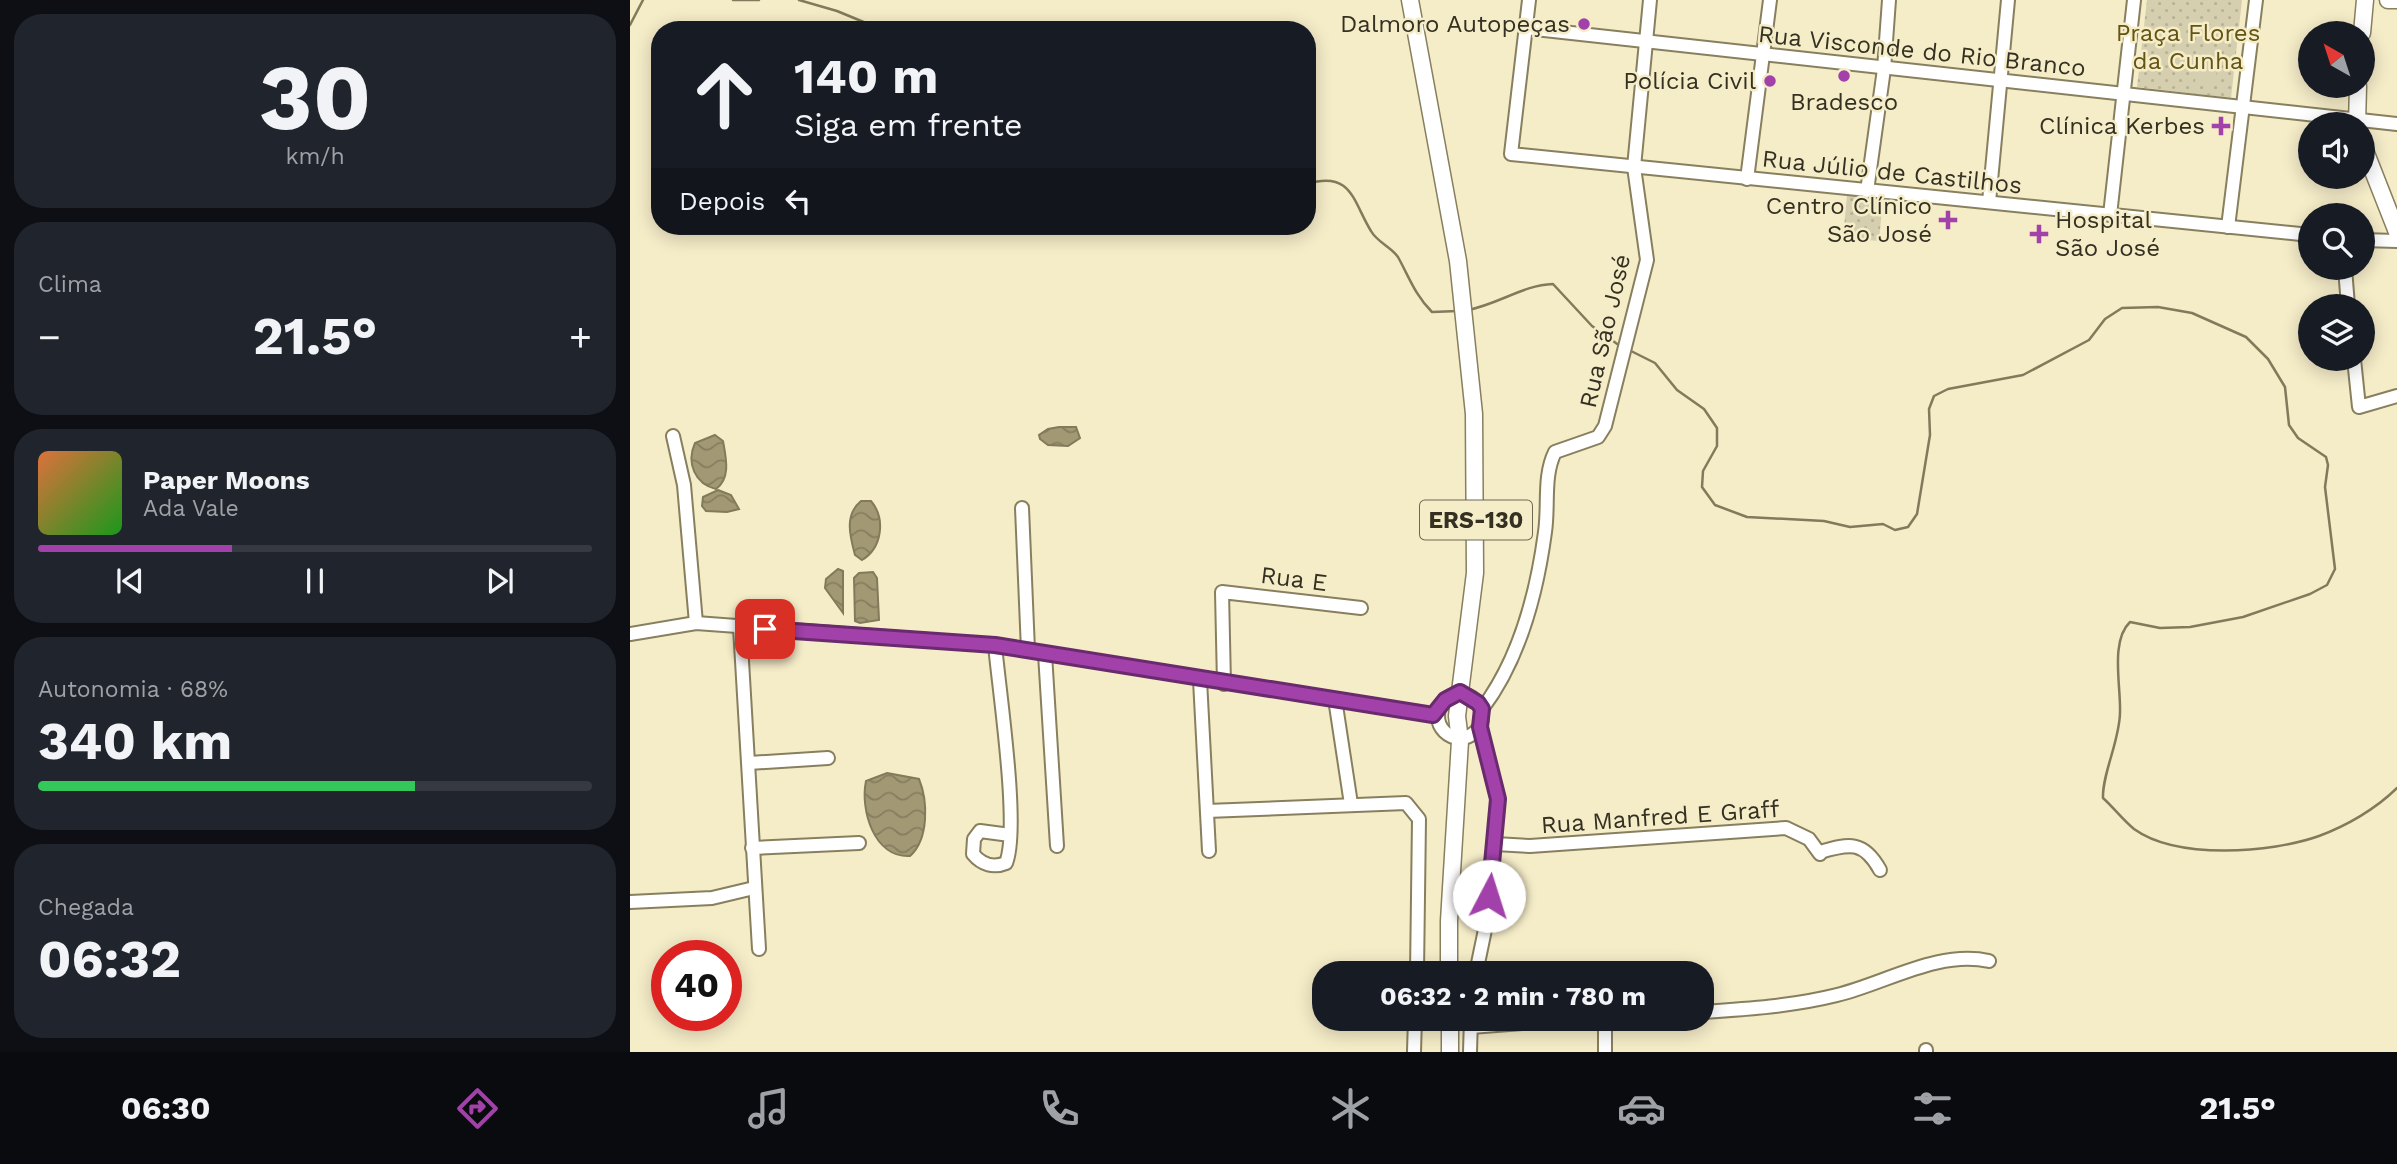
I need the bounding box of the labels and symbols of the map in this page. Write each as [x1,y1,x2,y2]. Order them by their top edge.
place label: Dalmoro Autopeças [1340,10,1570,38]
marker: Dalmoro Autopeças [1576,16,1592,32]
park label: Praça Flores da Cunha [2116,19,2260,75]
street label: Rua Visconde do Rio Branco [1757,20,2087,82]
north arrow [2298,21,2375,98]
place label: Polícia Civil [1623,67,1757,95]
marker: Bradesco [1836,68,1852,84]
marker: Polícia Civil [1762,73,1778,89]
place label: Bradesco [1790,88,1898,116]
place label: Clínica Kerbes [2039,112,2205,140]
marker: Clínica Kerbes [2211,116,2231,136]
street label: Rua Júlio de Castilhos [1761,144,2023,200]
place label: Centro Clínico São José [1766,192,1932,248]
place label: Hospital São José [2055,206,2160,262]
marker: Centro Clínico São José [1938,210,1958,230]
marker: Hospital São José [2029,224,2049,244]
street label: Rua São José [1574,251,1636,411]
road number: ERS-130 [1420,500,1532,540]
street label: Rua E [1259,561,1329,597]
pin [735,599,795,659]
street label: Rua Manfred E Graff [1540,795,1780,839]
position arrow [1452,859,1526,933]
speed limit sign: 40 [651,940,742,1031]

